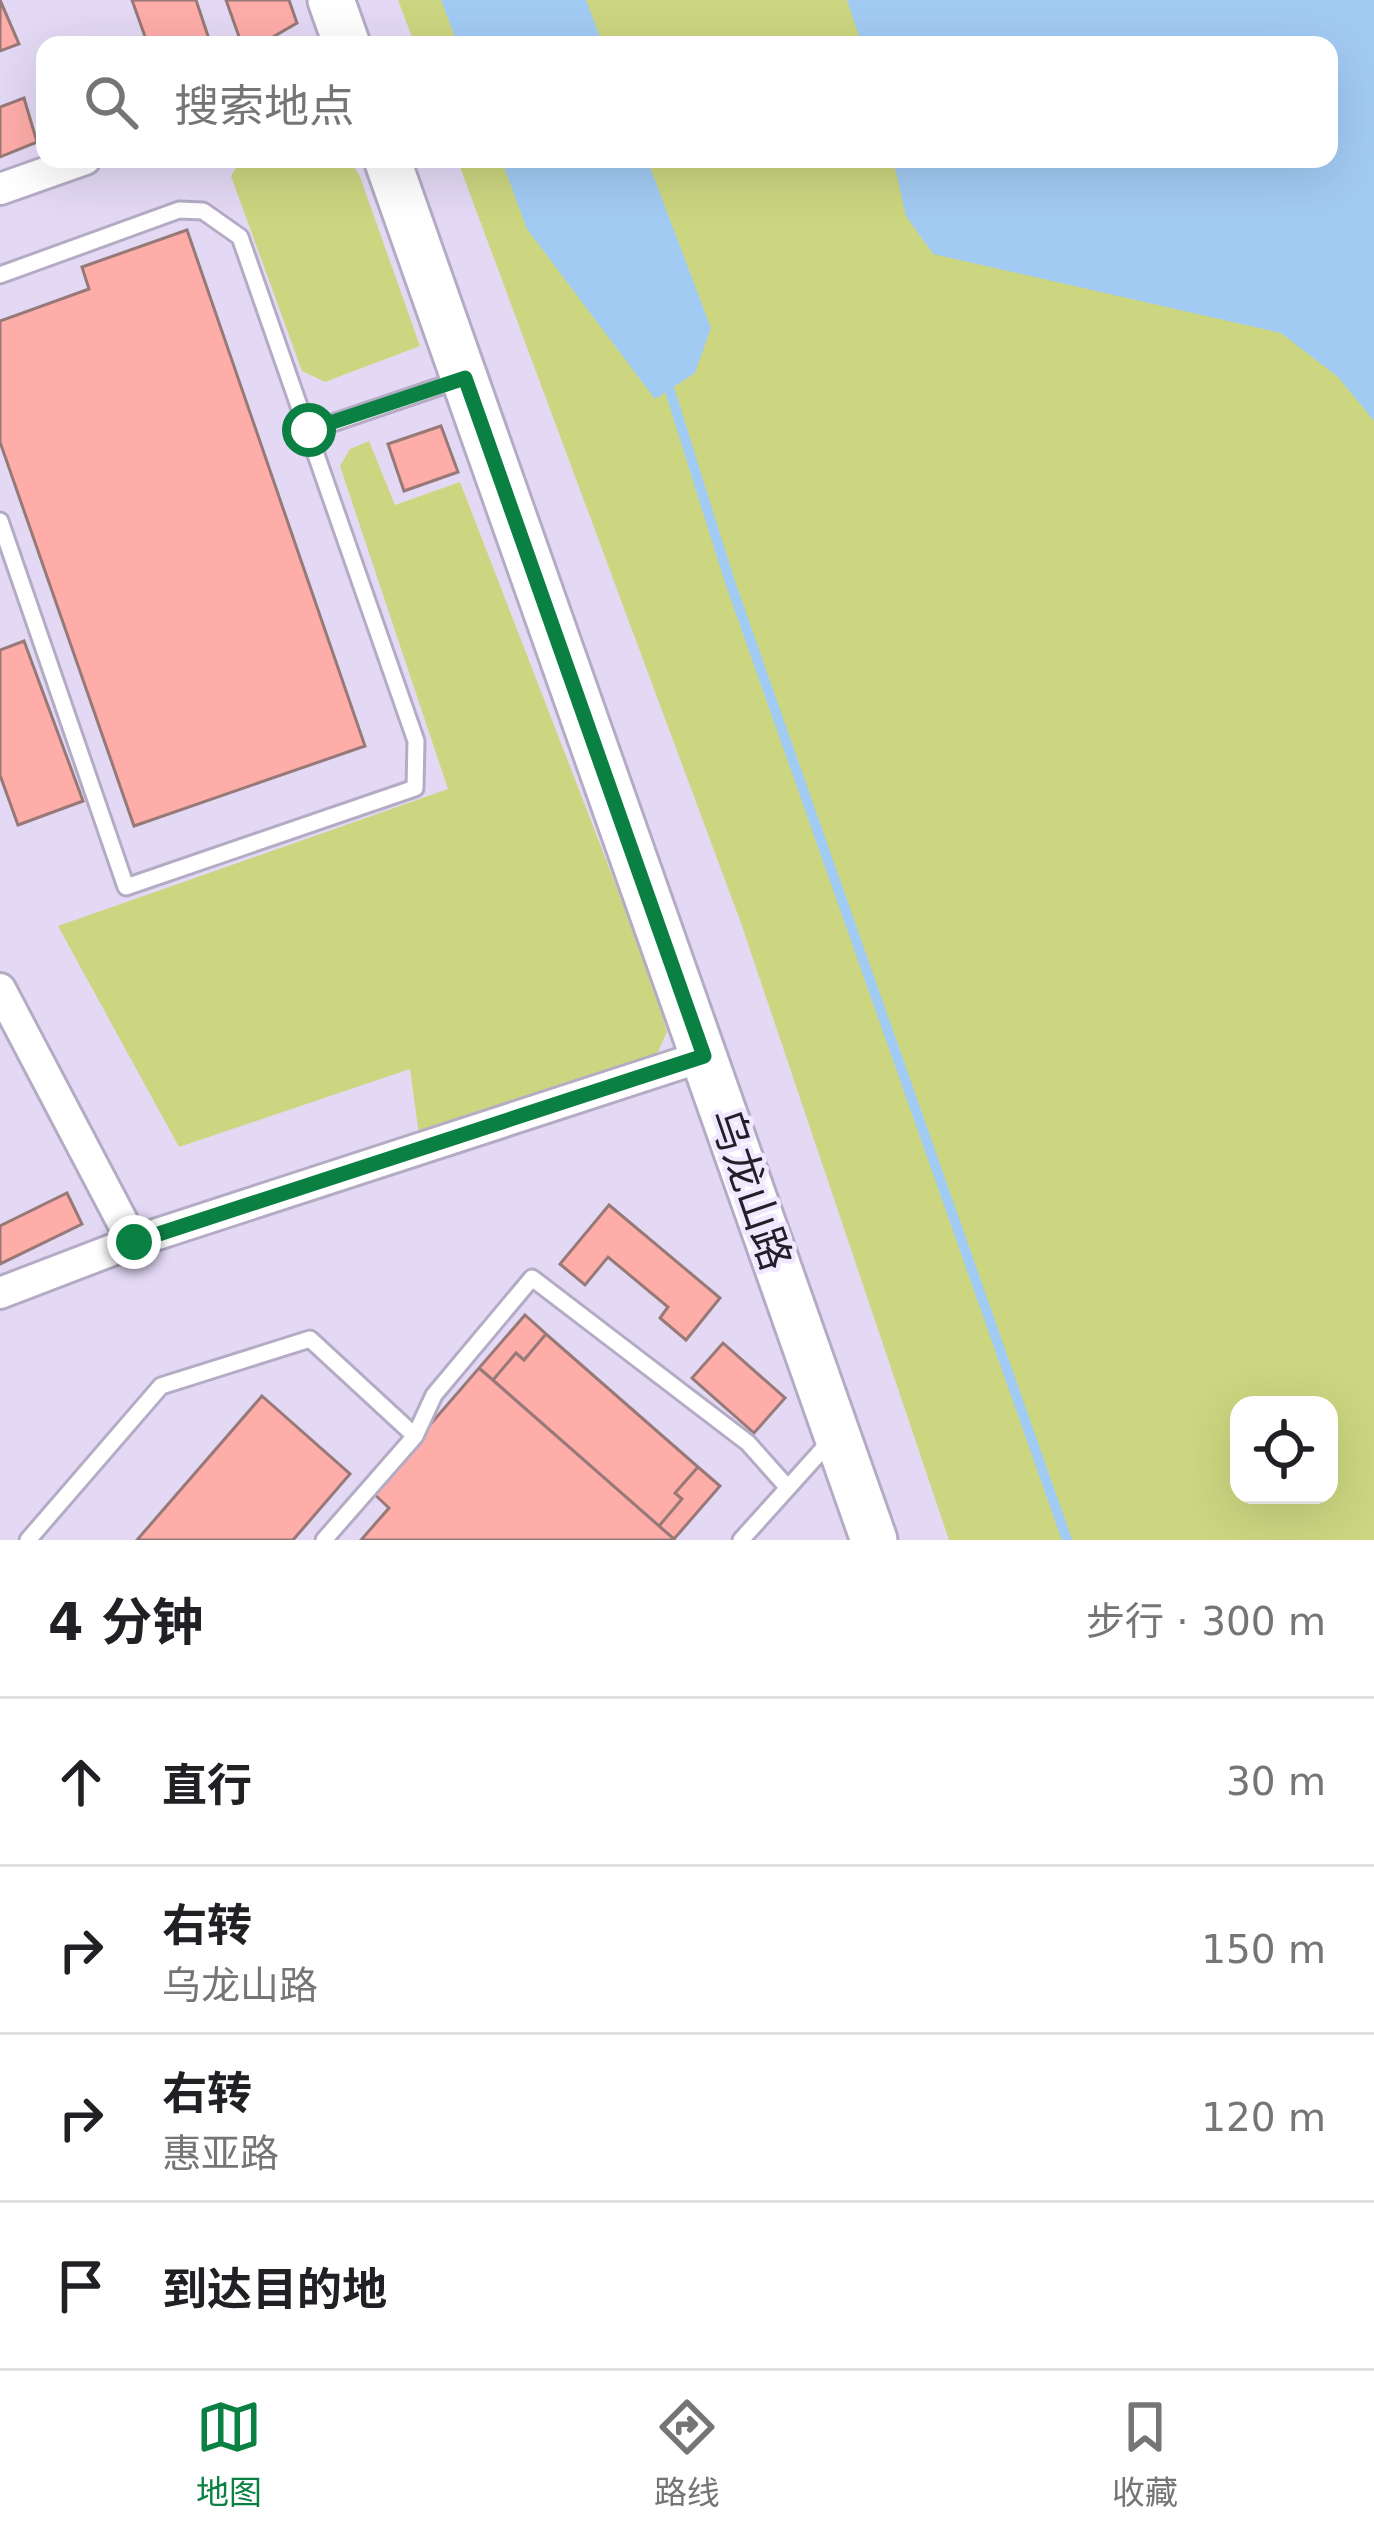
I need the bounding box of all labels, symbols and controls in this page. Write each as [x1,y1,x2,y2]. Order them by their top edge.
search box [36,36,1338,168]
icon: search [78,69,144,135]
text: 搜索地点 [174,80,354,133]
route start [282,403,336,457]
street label: 乌龙山路 [700,1102,801,1277]
route end [107,1215,161,1269]
map controls [1230,1396,1338,1504]
button: locate [1230,1396,1338,1504]
text: 4 分钟 [48,1593,203,1652]
text: 步行 · 300 m [1086,1599,1326,1644]
icon: ahead [48,1749,114,1815]
text: 直行 [162,1759,252,1812]
text: 30 m [1226,1759,1326,1804]
text: 右转 [162,1899,252,1952]
icon: right [48,1917,114,1983]
text: 150 m [1201,1927,1326,1972]
text: 乌龙山路 [162,1963,318,2008]
text: 右转 [162,2067,252,2120]
icon: right [48,2085,114,2151]
text: 120 m [1201,2095,1326,2140]
text: 惠亚路 [162,2131,279,2176]
icon: arrive [48,2253,114,2319]
text: 到达目的地 [162,2263,387,2316]
tab: 地图 [196,2394,262,2514]
tab: 路线 [654,2394,720,2514]
tab: 收藏 [1112,2394,1178,2514]

